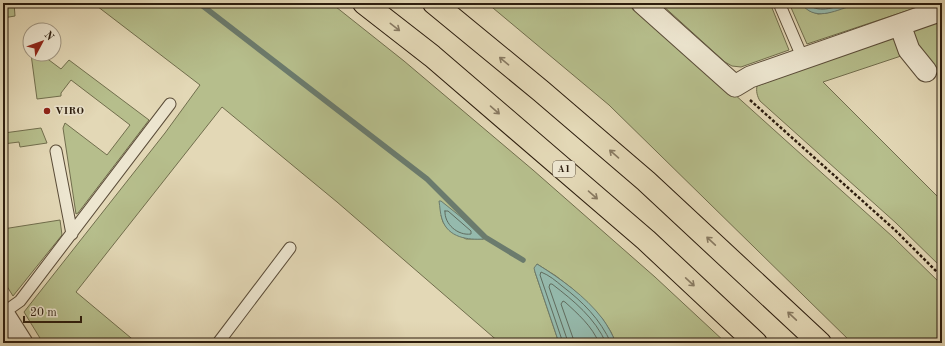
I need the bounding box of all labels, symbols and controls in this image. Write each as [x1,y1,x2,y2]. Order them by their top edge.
north arrow [22,22,62,62]
one-way arrow [389,23,400,31]
text: N [42,30,56,44]
one-way arrow [499,57,510,66]
marker: VIRO [42,106,52,116]
place label: VIRO [55,106,84,117]
one-way arrow [490,106,500,115]
one-way arrow [609,150,620,159]
road number: A1 [553,161,575,177]
one-way arrow [588,190,599,199]
one-way arrow [706,237,716,246]
one-way arrow [685,277,695,286]
scale bar [24,298,81,324]
text: 20 m [30,307,57,319]
one-way arrow [787,312,797,321]

